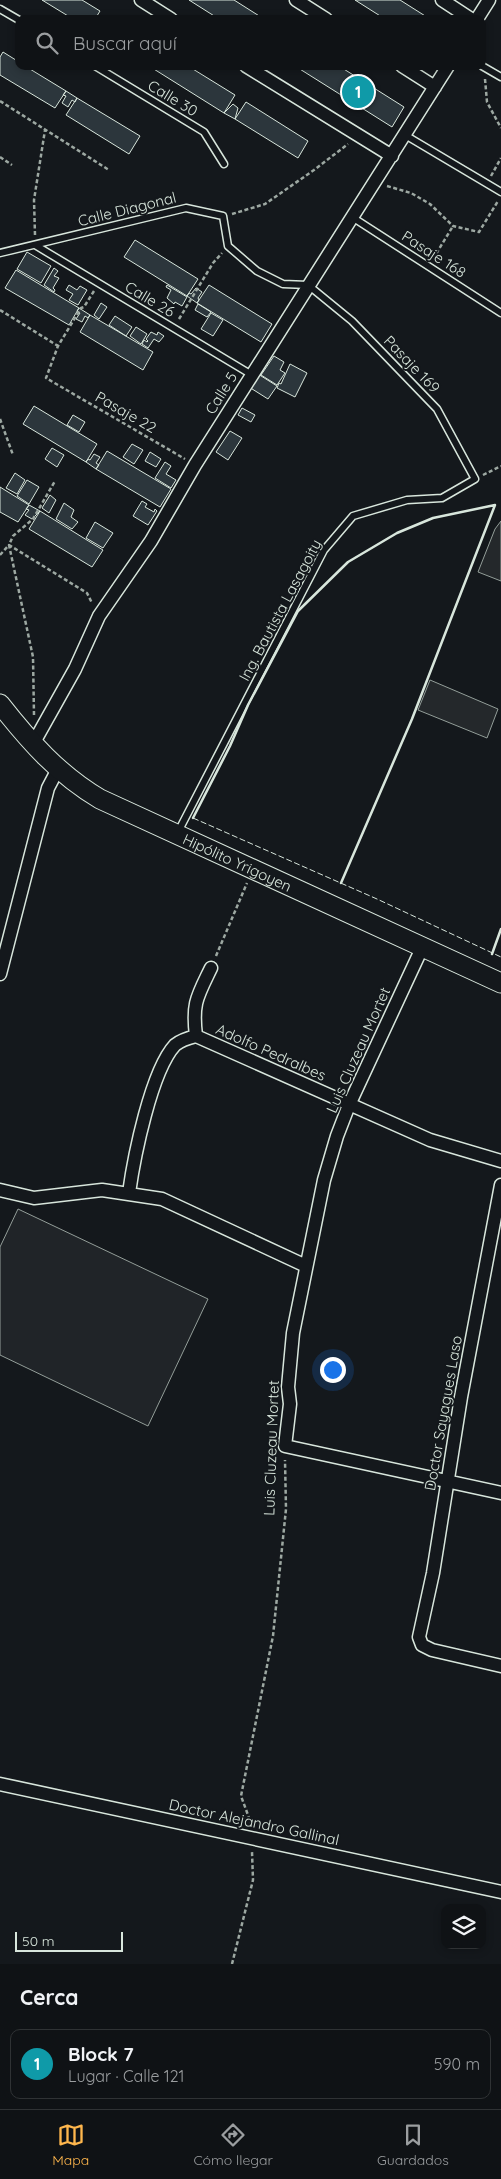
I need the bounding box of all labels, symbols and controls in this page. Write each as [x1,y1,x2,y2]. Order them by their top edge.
search box [15,15,486,70]
icon: search [33,29,61,57]
text: Buscar aquí [73,31,177,55]
pin: 1 [342,73,374,111]
street label: Calle 30 [145,76,202,120]
street label: Calle Diagonal [76,188,178,230]
street label: Pasaje 168 [398,226,470,282]
street label: Calle 26 [122,277,178,321]
street label: Pasaje 169 [380,331,444,397]
street label: Calle 5 [201,368,241,418]
street label: Pasaje 22 [92,387,160,437]
street label: Ing. Bautista Lasagoity [235,536,325,684]
street label: Hipólito Yrigoyen [180,829,295,895]
street label: Luis Cluzeau Mortet [322,984,394,1116]
street label: Adolfo Pedralbes [213,1019,329,1085]
street label: Doctor Sayagues Laso [420,1334,466,1492]
your location [320,1357,346,1383]
street label: Luis Cluzeau Mortet [259,1380,283,1516]
street label: Doctor Alejandro Gallinal [167,1795,341,1849]
map controls [441,1904,486,1949]
button: layers [441,1904,486,1949]
scale bar [15,1929,122,1952]
text: 50 m [22,1932,55,1950]
text: Cerca [20,1984,78,2010]
text: Block 7 [68,2042,134,2066]
text: 1 [34,2054,40,2074]
text: 590 m [434,2054,480,2074]
text: Lugar · Calle 121 [68,2066,185,2086]
tab: Mapa [52,2121,89,2169]
tab: Cómo llegar [193,2121,273,2169]
tab: Guardados [377,2121,449,2169]

